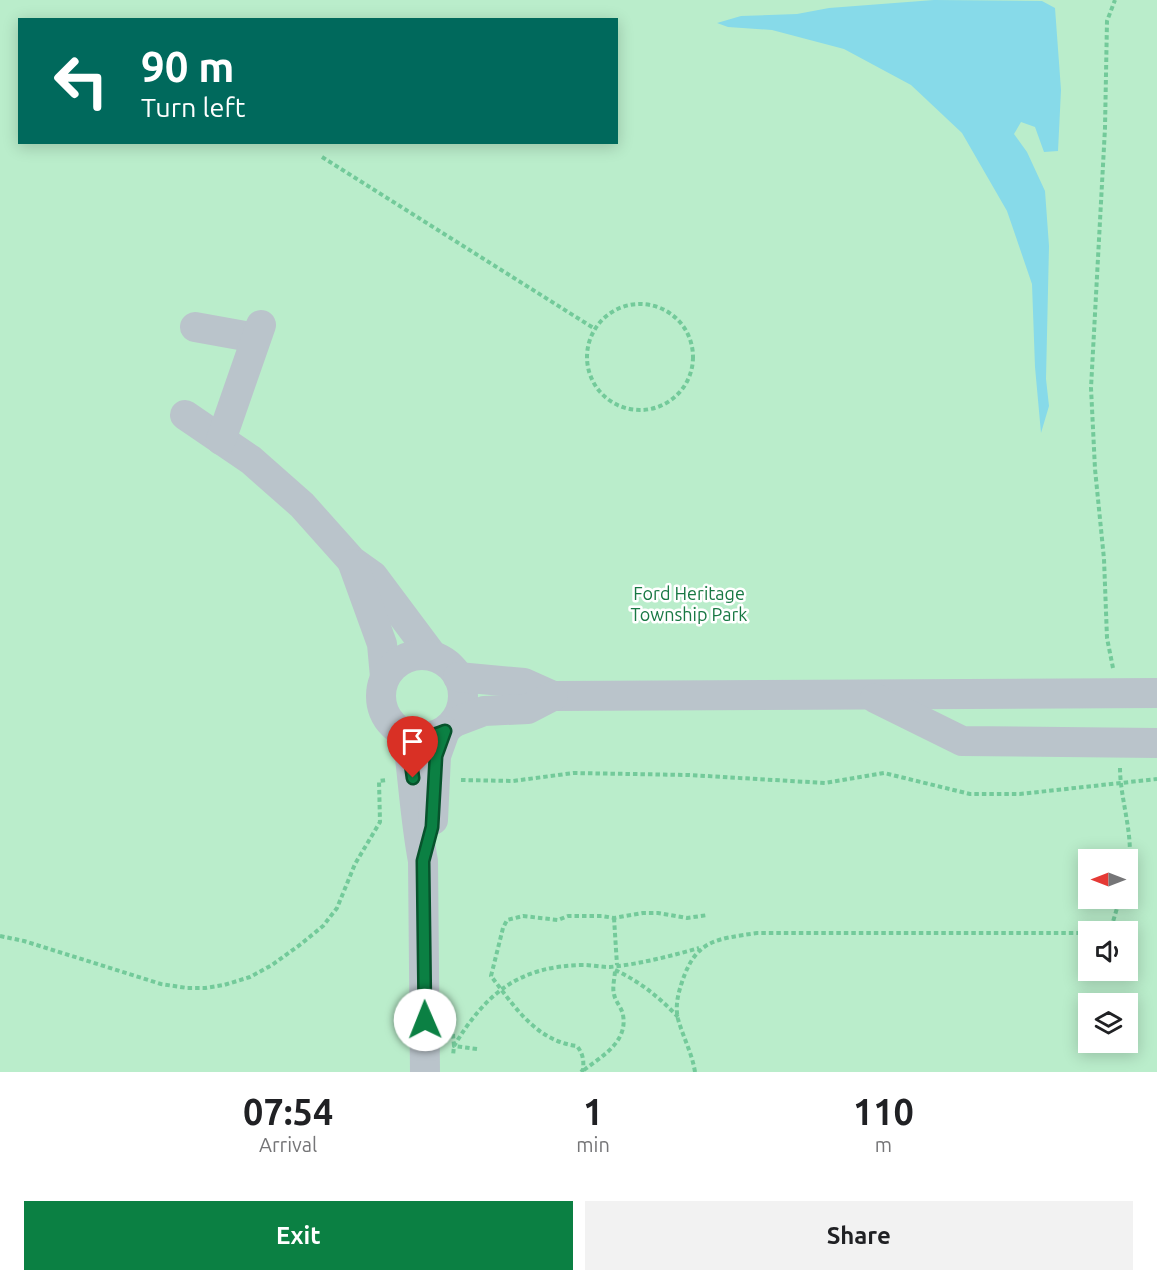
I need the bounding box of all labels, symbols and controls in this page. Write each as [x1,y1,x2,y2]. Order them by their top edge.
icon: left [42,42,120,120]
text: 90 m [141,43,235,90]
text: Turn left [141,92,245,122]
park label: Ford Heritage Township Park [631,583,747,624]
pin [387,716,438,778]
icon: arrive [396,725,429,758]
north arrow [1078,849,1138,909]
map controls [1078,849,1138,1053]
button: sound [1078,921,1138,981]
position arrow [393,988,457,1052]
button: layers [1078,993,1138,1053]
text: 07:54 [243,1091,333,1132]
text: 1 [583,1091,603,1132]
text: 110 [853,1091,914,1132]
text: Arrival [259,1133,317,1156]
text: min [576,1133,610,1156]
text: m [875,1133,892,1156]
button: Exit [24,1201,573,1270]
button: Share [585,1201,1133,1270]

